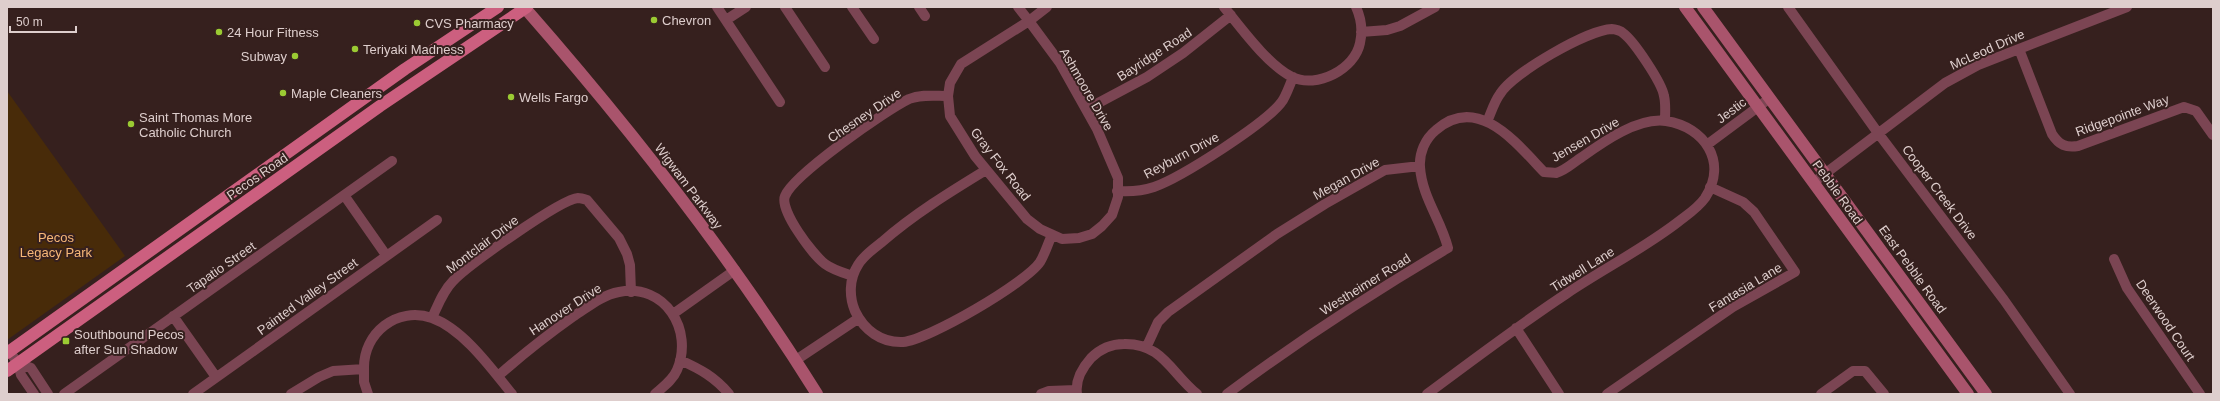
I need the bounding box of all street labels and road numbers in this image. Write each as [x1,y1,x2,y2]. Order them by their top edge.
street label: Bayridge Road [1114,25,1194,84]
street label: McLeod Drive [1948,26,2027,73]
street label: Ashmoore Drive [1057,45,1116,133]
street label: Chesney Drive [825,85,904,145]
street label: Ridgepointe Way [2073,91,2171,139]
street label: Jestic [1714,94,1749,126]
street label: Jensen Drive [1549,114,1622,165]
street label: Gray Fox Road [968,125,1034,204]
street label: Reyburn Drive [1141,129,1221,182]
street label: Wigwam Parkway [652,141,726,232]
street label: Cooper Creek Drive [1899,142,1980,243]
street label: Pecos Road [224,150,291,203]
street label: Megan Drive [1310,154,1382,203]
street label: Pebble Road [1809,157,1866,227]
street label: Montclair Drive [443,212,521,276]
street label: East Pebble Road [1876,222,1949,316]
street label: Tapatio Street [184,238,259,297]
street label: Tidwell Lane [1548,244,1617,295]
street label: Westheimer Road [1317,251,1413,318]
street label: Painted Valley Street [254,255,361,338]
street label: Fantasia Lane [1706,260,1784,315]
street label: Deerwood Court [2133,277,2198,364]
street label: Hanover Drive [526,281,604,338]

